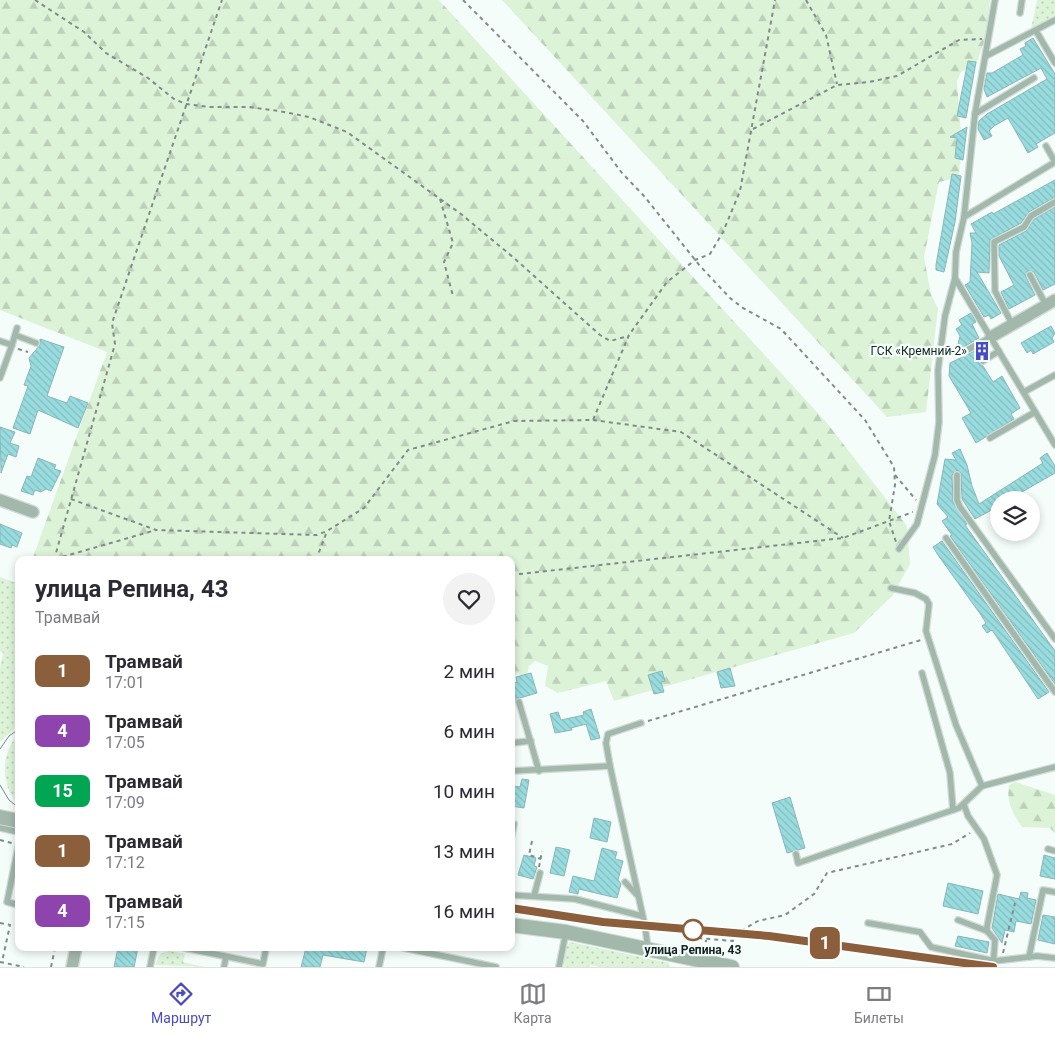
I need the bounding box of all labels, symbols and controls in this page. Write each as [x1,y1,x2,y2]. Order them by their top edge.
building icon: ГСК «Кремний-2» [971,340,993,362]
place label: ГСК «Кремний-2» [871,344,967,358]
map controls [990,491,1040,541]
button: layers [990,491,1040,541]
button: heart [443,573,495,625]
text: улица Репина, 43 [35,575,229,603]
text: Трамвай [35,608,100,627]
text: Трамвай [105,650,183,673]
text: 1 [57,660,68,681]
text: 2 мин [444,660,495,683]
text: 17:01 [105,673,145,692]
text: Трамвай [105,710,183,733]
text: 4 [57,720,68,741]
text: 6 мин [444,720,495,743]
text: 17:05 [105,733,145,752]
text: Трамвай [105,770,183,793]
text: 15 [52,780,73,801]
text: 10 мин [433,780,495,803]
text: 17:09 [105,793,145,812]
text: Трамвай [105,830,183,853]
text: 1 [57,840,68,861]
text: 13 мин [433,840,495,863]
text: 17:12 [105,853,145,872]
text: Трамвай [105,890,183,913]
text: 4 [57,900,68,921]
text: 16 мин [433,900,495,923]
text: 17:15 [105,913,145,932]
marker: улица Репина, 43 [682,919,704,941]
line badge: 1 [809,927,841,959]
text: 1 [820,932,830,953]
place label: улица Репина, 43 [645,943,741,957]
tab: Маршрут [151,980,211,1026]
tab: Карта [514,980,552,1026]
tab: Билеты [854,980,904,1026]

